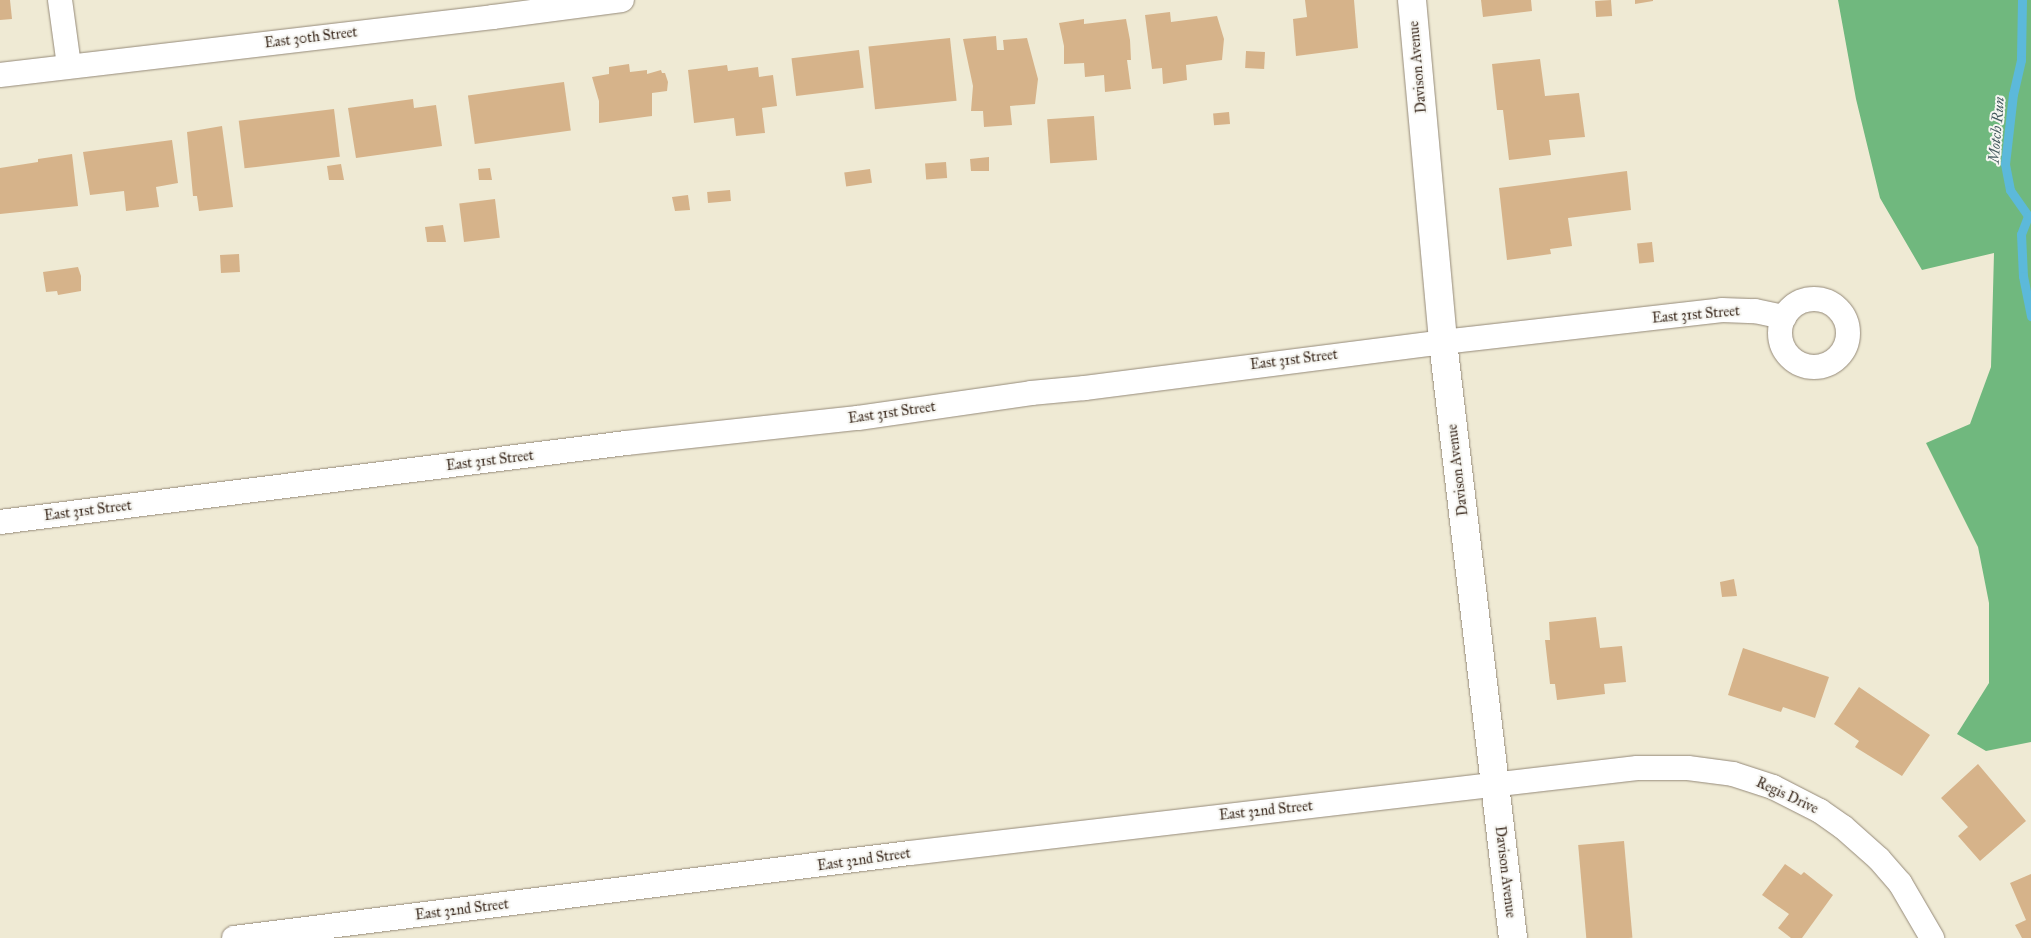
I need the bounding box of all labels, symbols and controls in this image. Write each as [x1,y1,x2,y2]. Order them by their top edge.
street label: Davison Avenue [1406,20,1430,114]
street label: East 30th Street [264,24,358,52]
water label: Motch Run [1985,96,2009,164]
street label: East 31st Street [1651,303,1741,327]
street label: East 31st Street [1249,346,1339,374]
street label: East 31st Street [847,399,937,427]
street label: Davison Avenue [1444,423,1472,517]
street label: East 31st Street [445,447,535,475]
street label: East 31st Street [43,497,133,525]
street label: Regis Drive [1753,774,1821,818]
street label: East 32nd Street [1218,798,1314,824]
street label: Davison Avenue [1491,825,1519,919]
street label: East 32nd Street [816,845,912,875]
street label: East 32nd Street [414,896,510,924]

